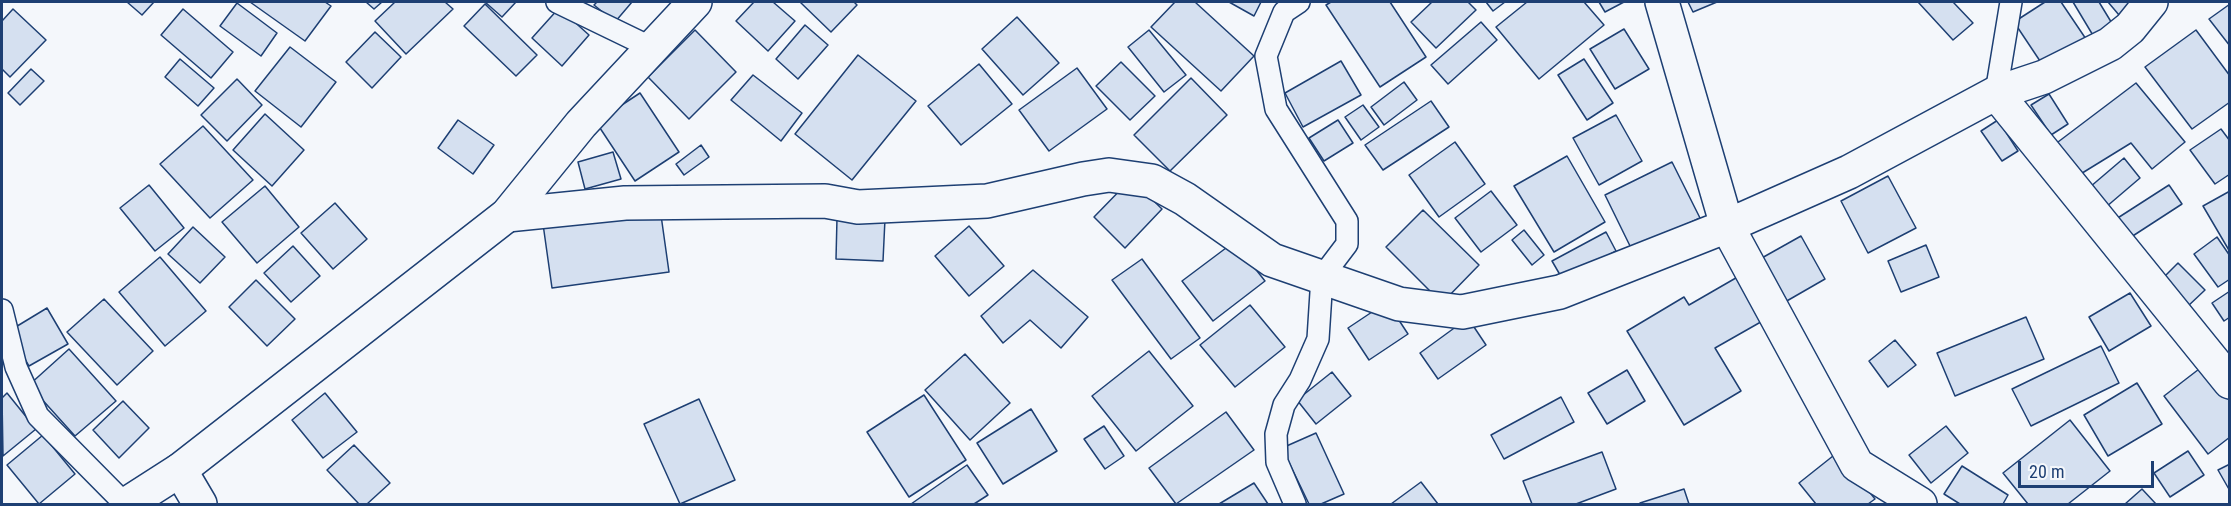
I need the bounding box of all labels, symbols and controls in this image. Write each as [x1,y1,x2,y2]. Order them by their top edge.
scale bar [2021,449,2158,487]
text: 20 m [2029,461,2064,482]

